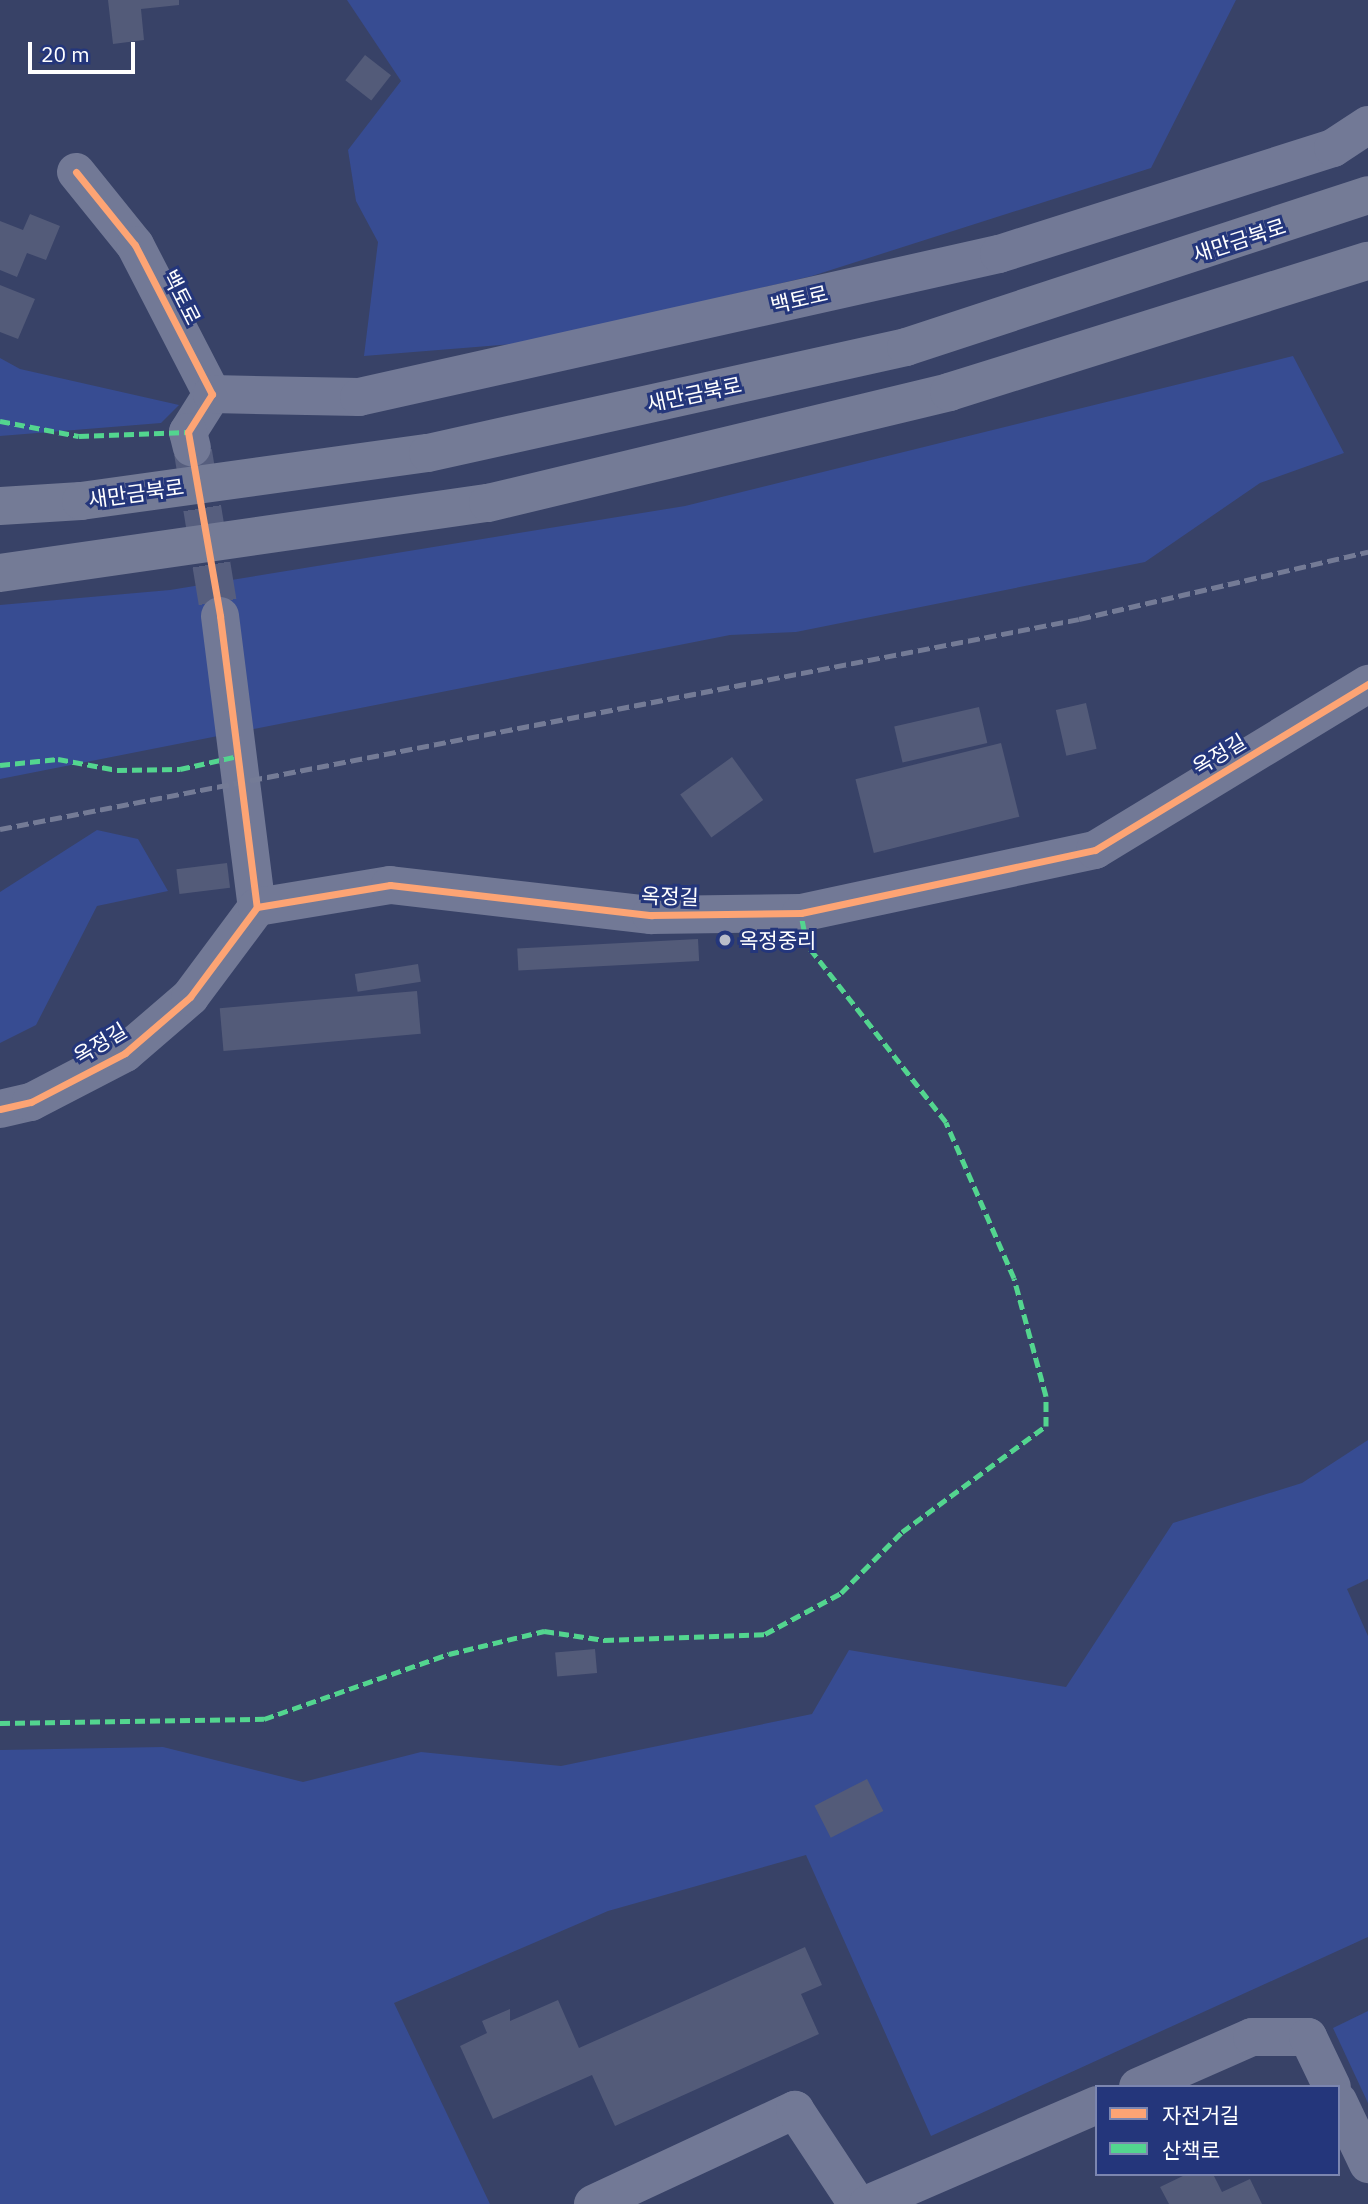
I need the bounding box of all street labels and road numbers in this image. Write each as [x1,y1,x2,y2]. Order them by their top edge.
street label: 새만금북로 [1189,213,1289,267]
street label: 백토로 [158,265,206,329]
street label: 백토로 [768,280,830,318]
street label: 새만금북로 [644,372,744,416]
street label: 새만금북로 [86,474,186,512]
street label: 옥정길 [1188,728,1250,780]
street label: 옥정길 [641,882,699,910]
street label: 옥정길 [69,1017,131,1069]

